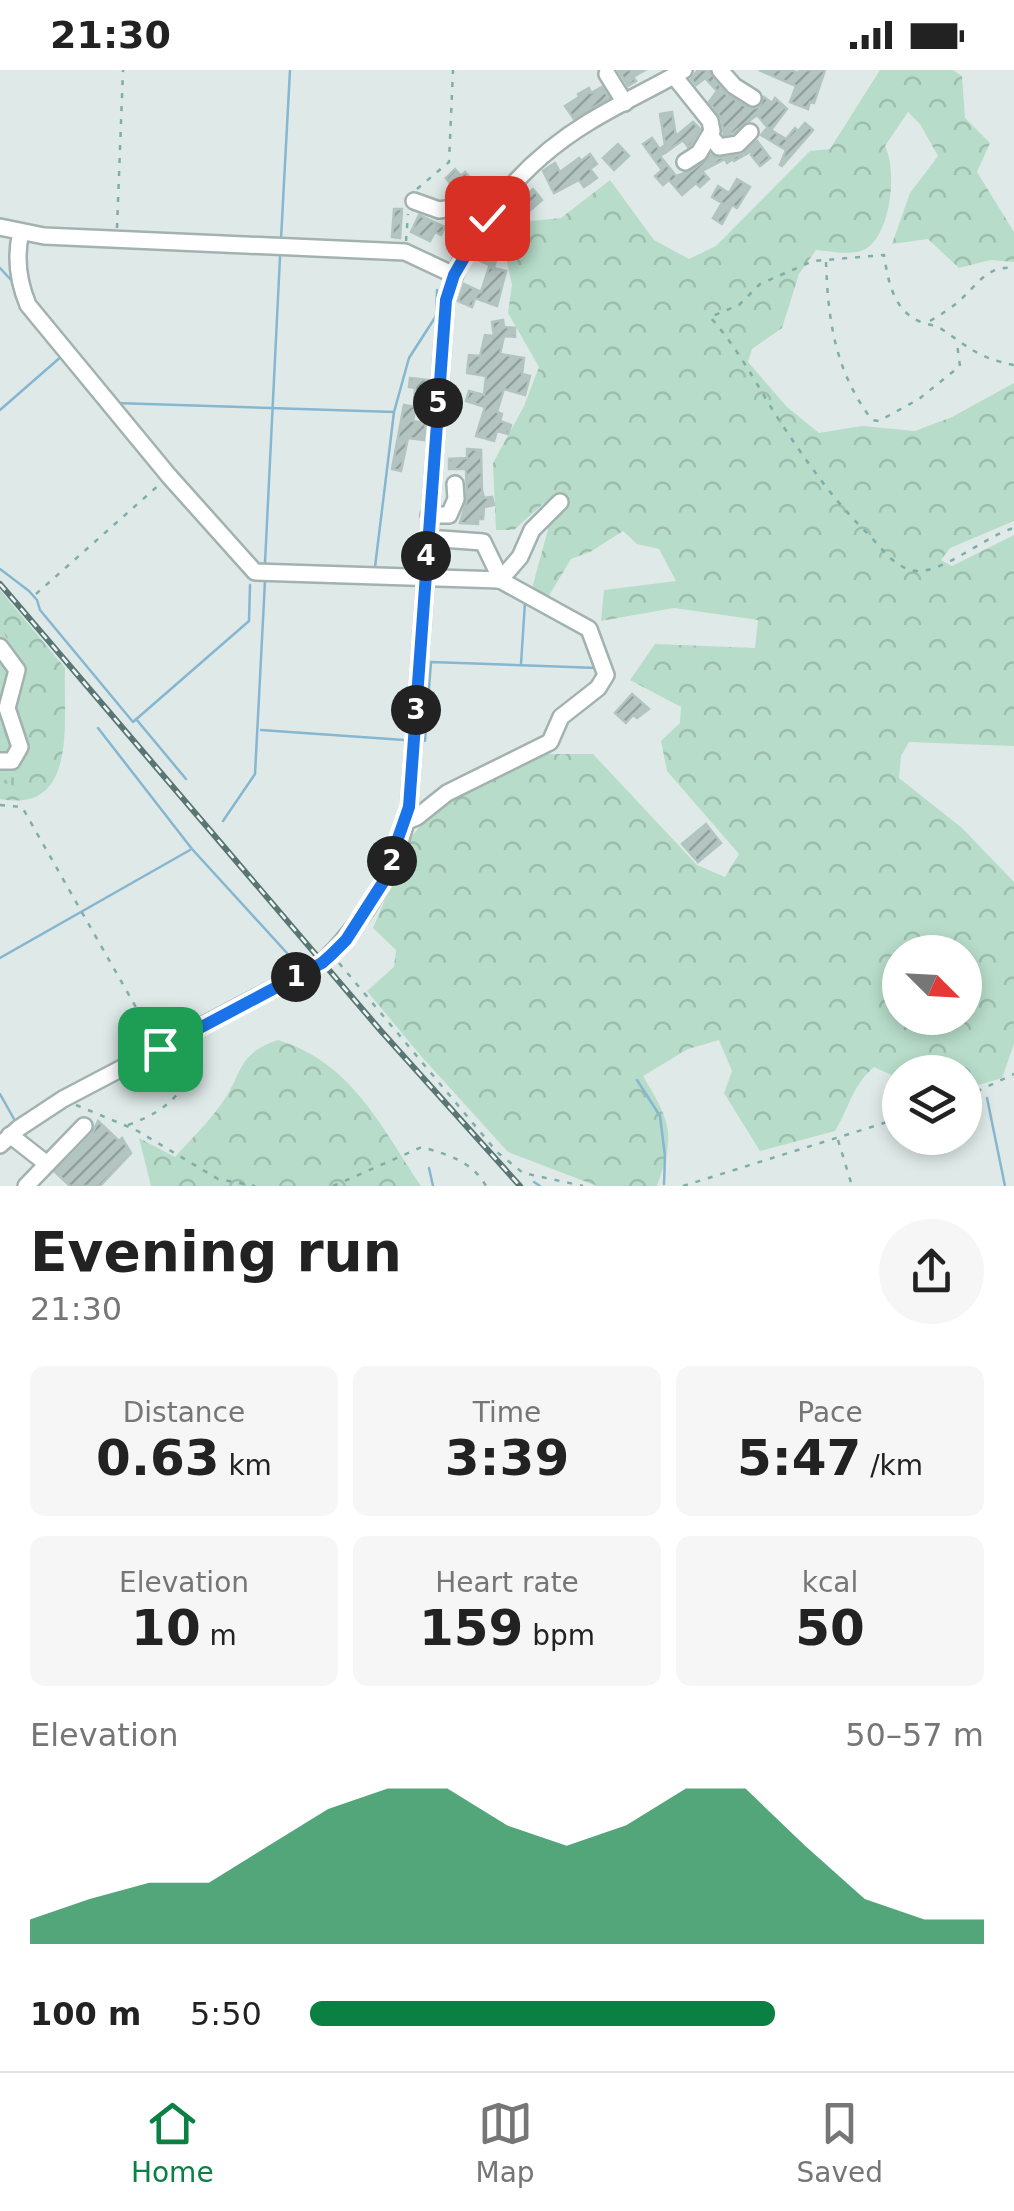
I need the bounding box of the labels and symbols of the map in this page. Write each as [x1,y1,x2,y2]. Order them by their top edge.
pin [445,176,530,261]
pin: 5 [413,378,463,428]
pin: 4 [401,531,451,581]
pin: 3 [391,685,441,735]
pin: 2 [367,836,417,886]
north arrow [882,935,982,1035]
pin: 1 [271,952,321,1002]
pin [118,1007,203,1092]

